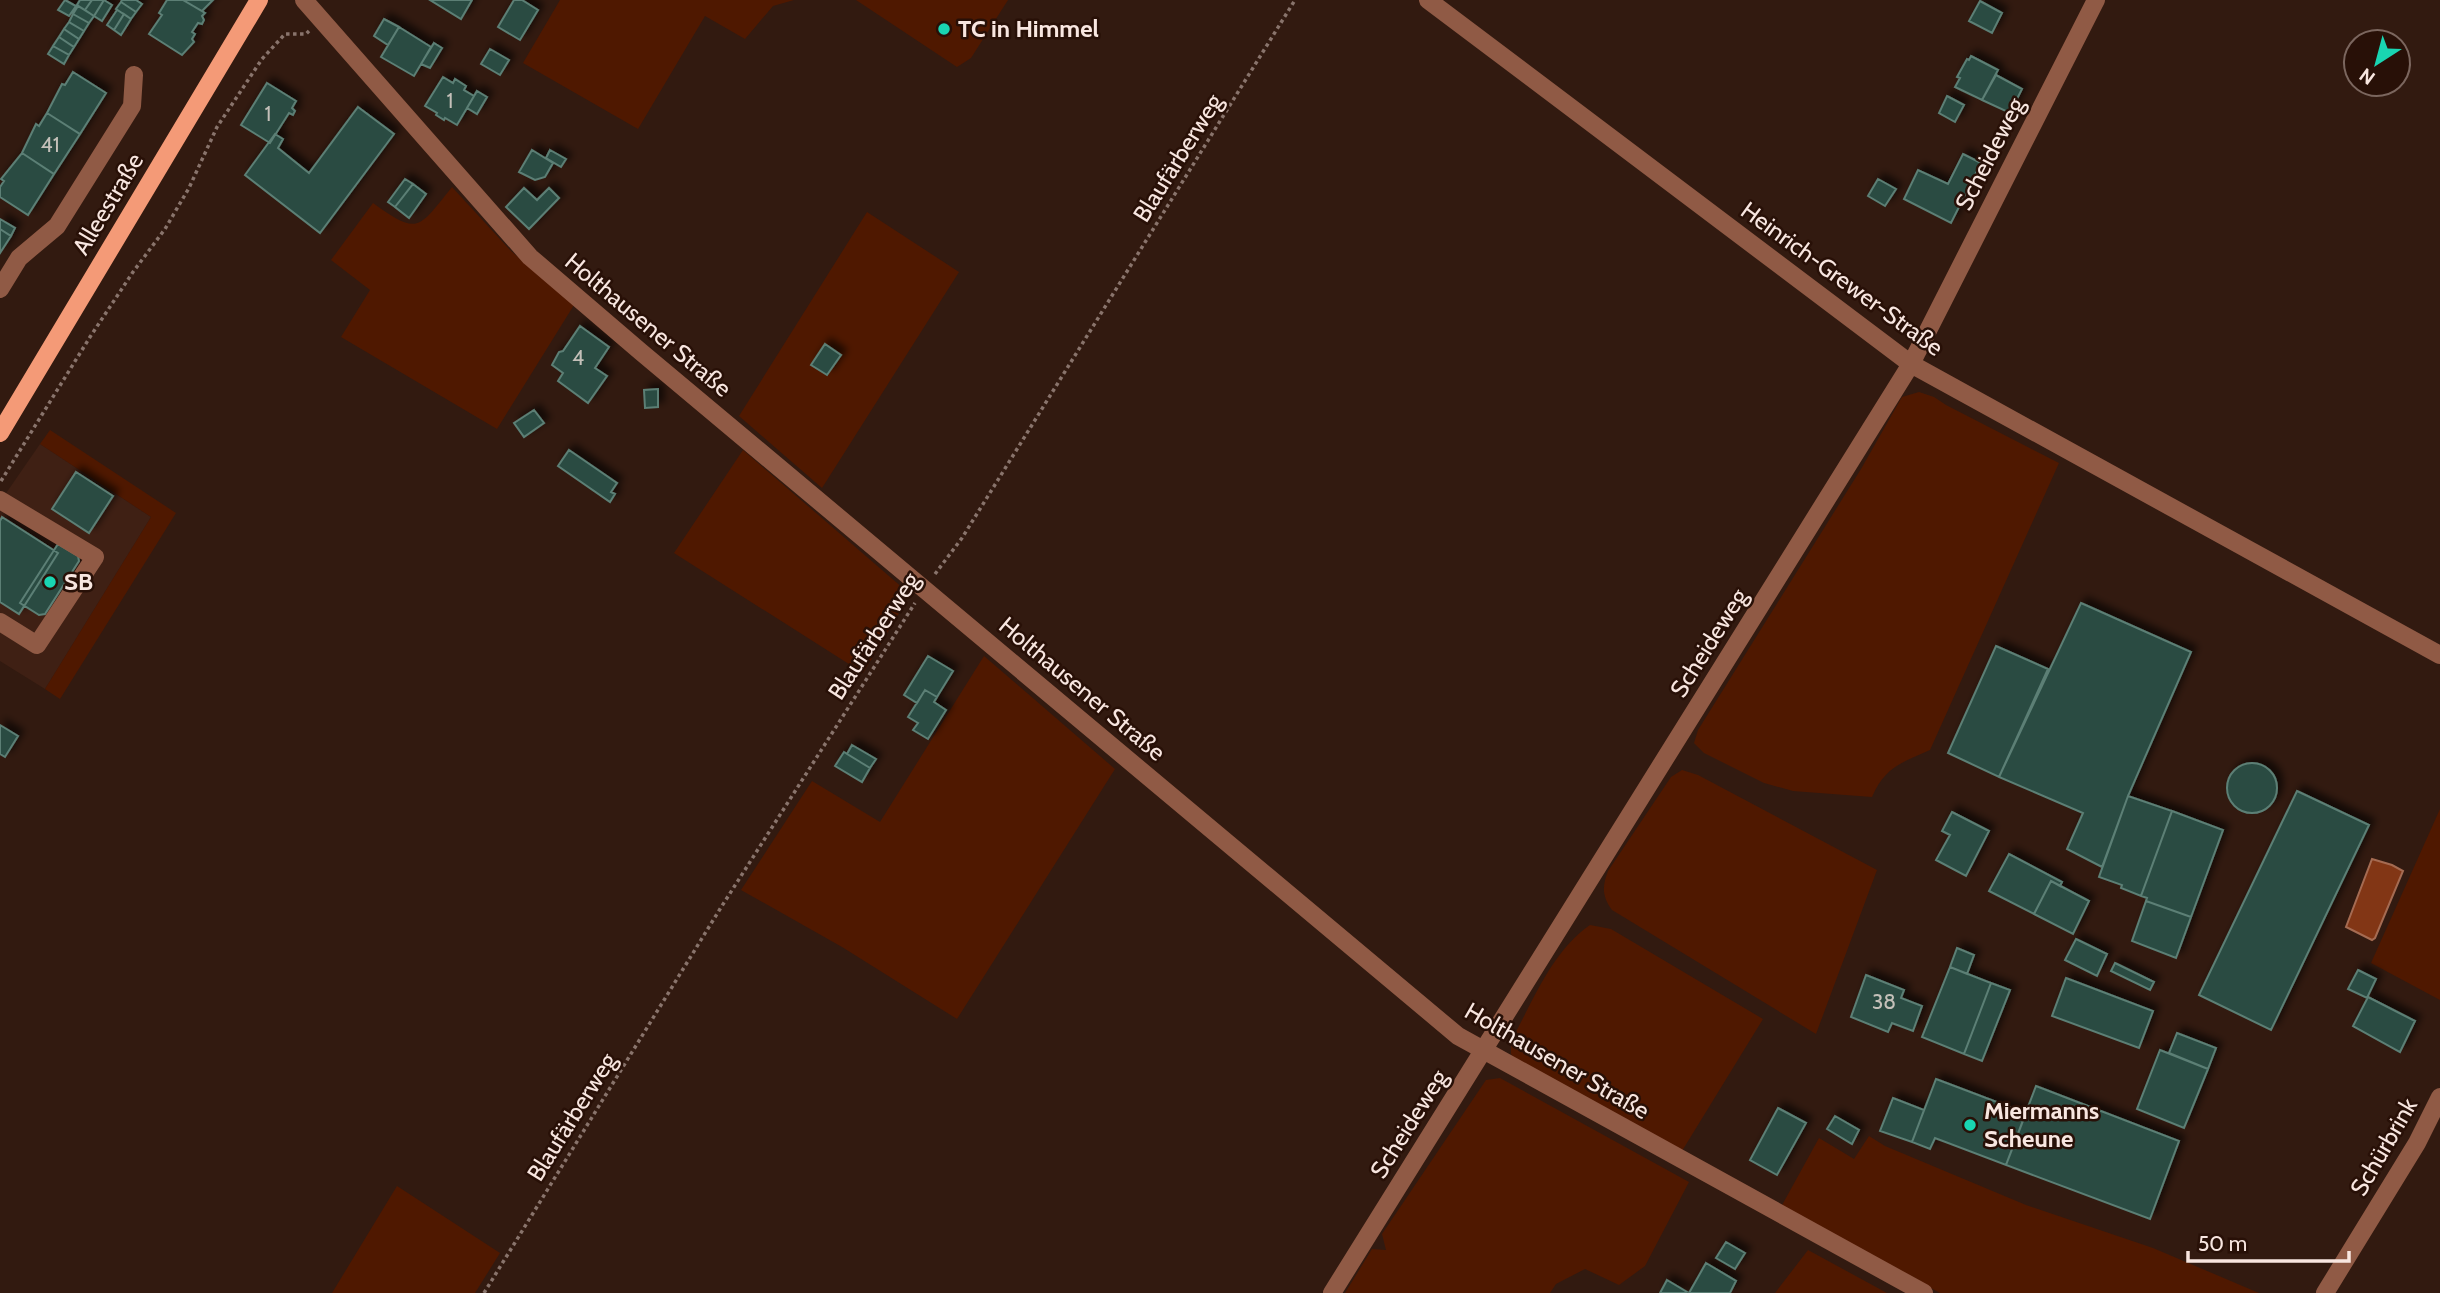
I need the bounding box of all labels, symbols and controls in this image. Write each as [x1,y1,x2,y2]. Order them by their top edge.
place label: TC in Himmel [958,14,1099,43]
marker: TC in Himmel [936,21,952,37]
north arrow [2342,28,2412,98]
text: N [2355,63,2379,90]
street label: Blaufärberweg [1127,87,1229,227]
house number: 1 [447,88,453,113]
street label: Scheideweg [1949,92,2031,215]
house number: 1 [265,101,271,126]
house number: 41 [41,132,59,157]
street label: Alleestraße [66,148,149,260]
street label: Heinrich-Grewer-Straße [1736,195,1949,362]
street label: Holthausener Straße [559,247,737,403]
house number: 4 [572,345,584,370]
street label: Blaufärberweg [822,566,926,705]
place label: SB [64,567,93,596]
marker: SB [42,574,58,590]
street label: Scheideweg [1664,582,1754,702]
street label: Holthausener Straße [993,611,1171,767]
house number: 38 [1872,989,1896,1014]
street label: Holthausener Straße [1460,996,1655,1125]
street label: Blaufärberweg [521,1046,623,1186]
street label: Scheideweg [1364,1063,1454,1183]
street label: Schürbrink [2344,1092,2423,1201]
place label: Miermanns Scheune [1984,1096,2099,1153]
marker: Miermanns Scheune [1962,1117,1978,1133]
scale bar [2188,1220,2349,1264]
text: 50 m [2198,1231,2247,1256]

